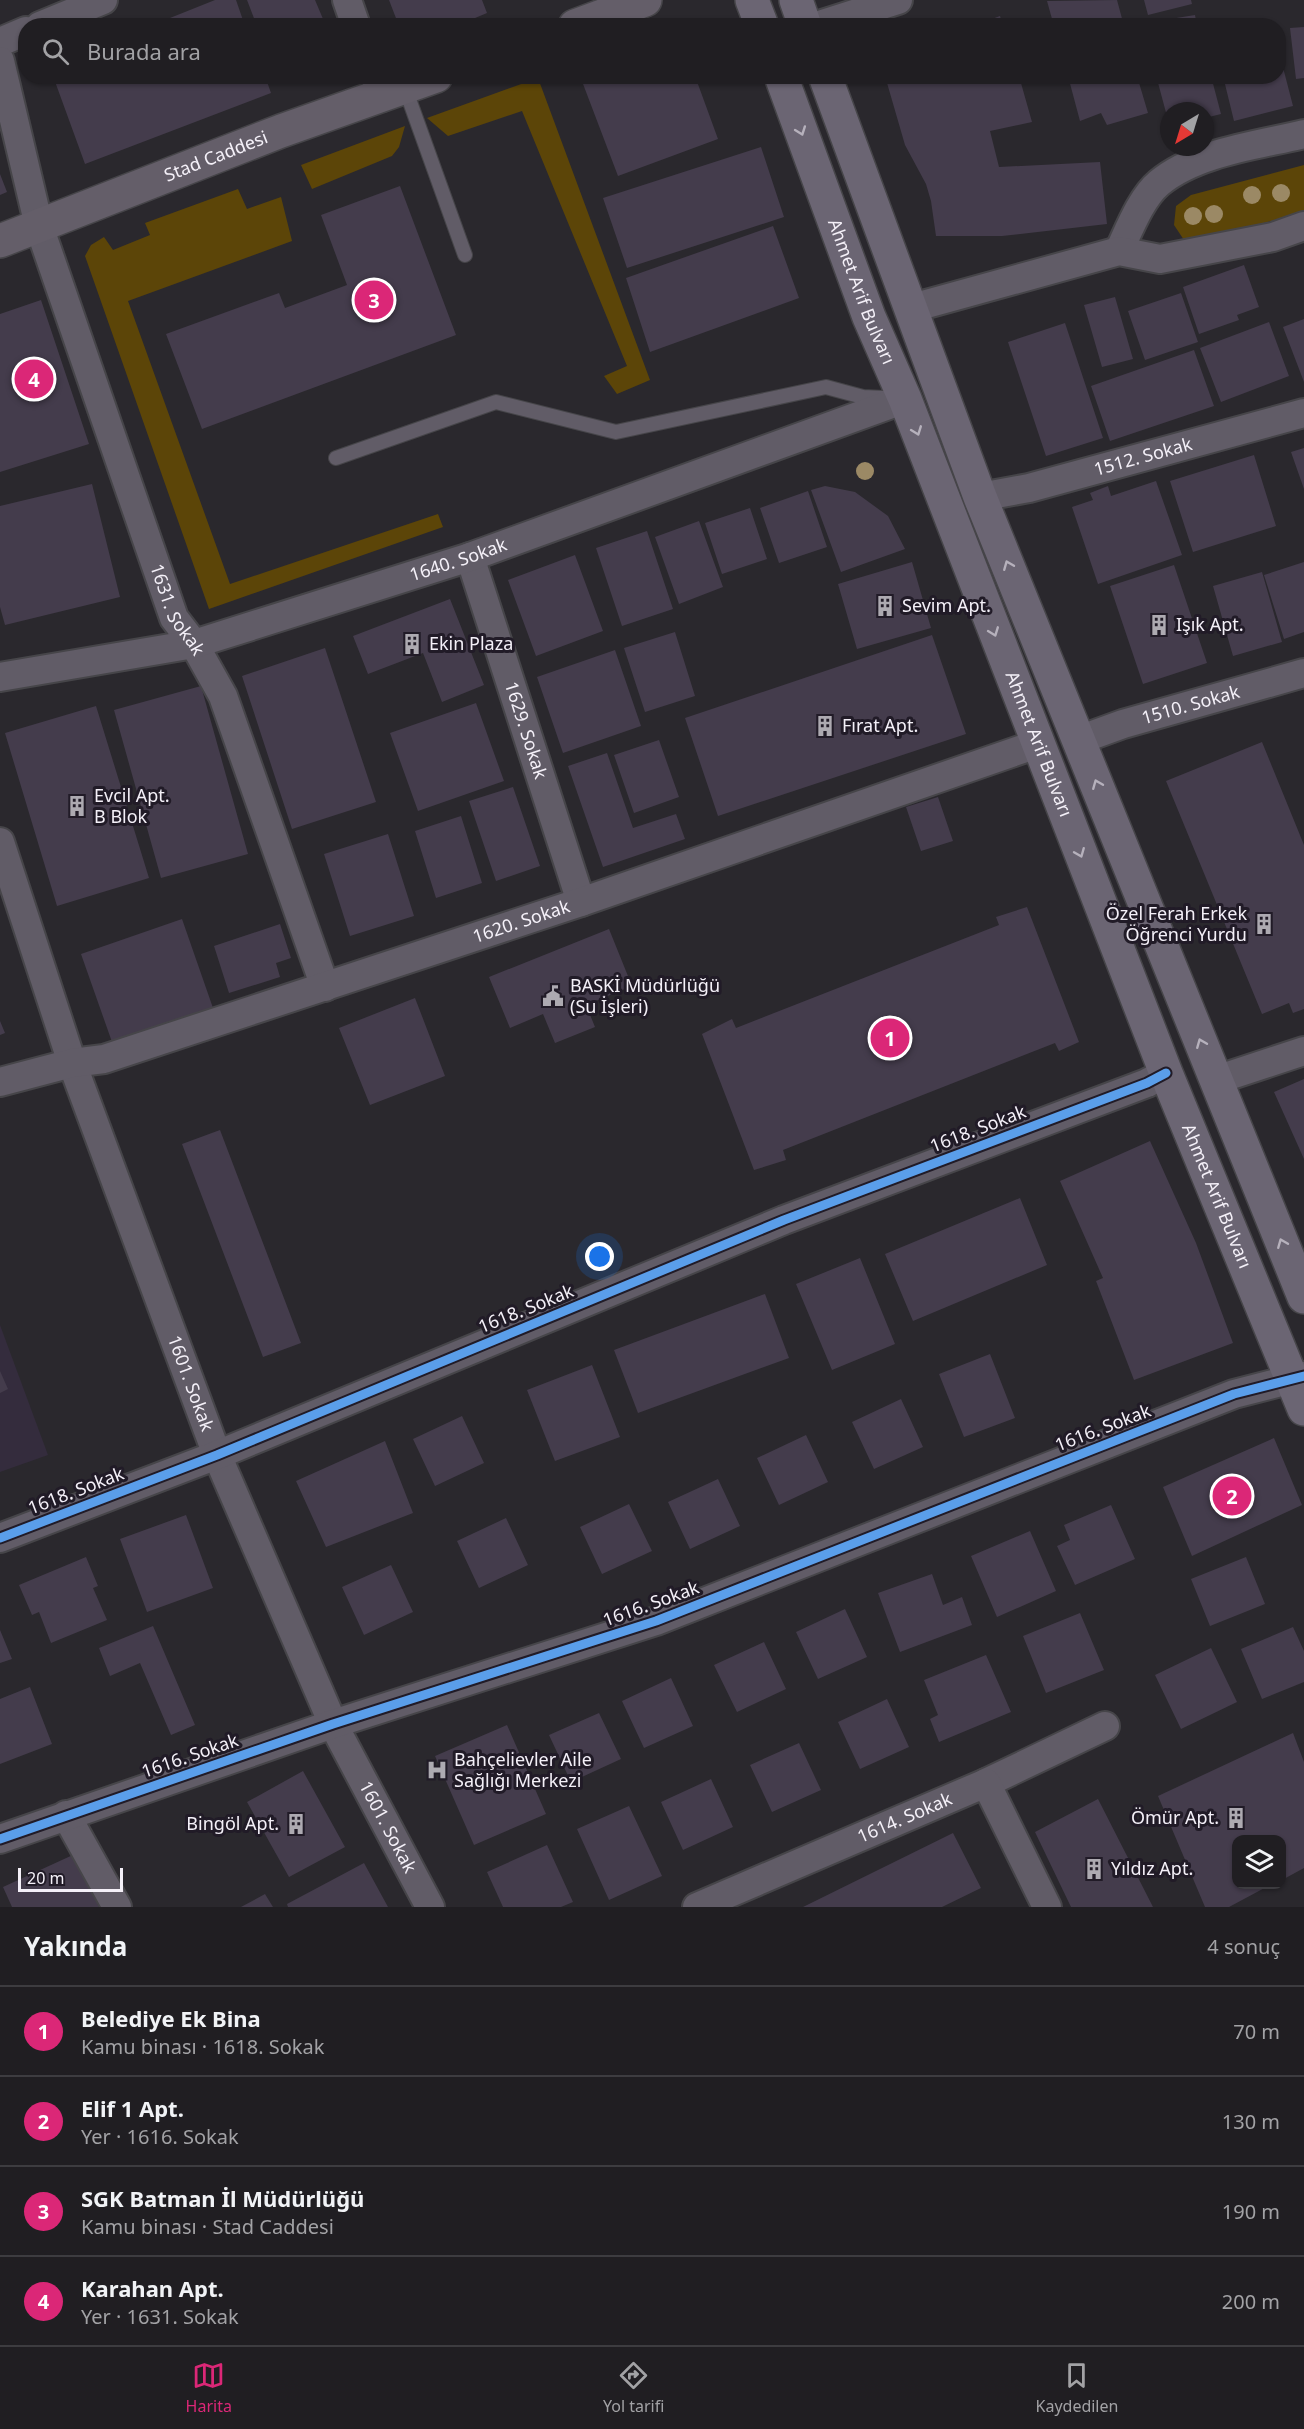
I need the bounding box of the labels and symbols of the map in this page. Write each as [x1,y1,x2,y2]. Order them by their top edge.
north arrow [1160,102,1214,156]
street label: Stad Caddesi [160,124,271,187]
one-way arrow [793,126,806,136]
street label: Ahmet Arif Bulvarı [823,215,901,368]
pin: 3 [354,278,394,322]
pin: 4 [15,356,54,401]
one-way arrow [909,425,922,436]
street label: 1512. Sokak [1091,431,1195,481]
street label: 1640. Sokak [406,532,510,586]
street label: 1631. Sokak [145,560,211,660]
one-way arrow [1003,560,1015,571]
place label: Sevim Apt. [902,593,991,617]
building icon: Sevim Apt. [873,594,897,618]
place label: Işık Apt. [1176,612,1244,636]
building icon: Işık Apt. [1147,613,1171,637]
one-way arrow [987,626,999,637]
place label: Ekin Plaza [429,631,513,655]
building icon: Ekin Plaza [400,632,424,656]
street label: Ahmet Arif Bulvarı [1000,667,1079,820]
street label: 1629. Sokak [500,678,554,782]
street label: 1510. Sokak [1138,679,1242,729]
place label: Fırat Apt. [842,713,918,737]
building icon: Fırat Apt. [813,714,837,738]
one-way arrow [1092,779,1104,790]
place label: Evcil Apt. B Blok [94,783,170,828]
building icon: Evcil Apt. B Blok [65,794,89,818]
one-way arrow [1073,847,1086,858]
street label: 1620. Sokak [469,893,573,948]
place label: Özel Ferah Erkek Öğrenci Yurdu [1106,901,1247,946]
building icon: Özel Ferah Erkek Öğrenci Yurdu [1252,912,1276,936]
place label: BASKİ Müdürlüğü (Su İşleri) [570,973,720,1018]
public building icon: BASKİ Müdürlüğü (Su İşleri) [541,984,565,1008]
pin: 1 [870,1016,910,1060]
one-way arrow [1196,1038,1209,1048]
street label: 1618. Sokak [926,1099,1029,1157]
street label: Ahmet Arif Bulvarı [1177,1120,1258,1272]
one-way arrow [1277,1238,1289,1249]
your location [585,1242,614,1271]
street label: 1618. Sokak [474,1278,577,1338]
street label: 1601. Sokak [163,1332,220,1435]
street label: 1616. Sokak [1051,1398,1154,1456]
street label: 1618. Sokak [24,1461,127,1519]
pin: 2 [1212,1474,1252,1518]
street label: 1616. Sokak [599,1574,702,1632]
street label: 1616. Sokak [138,1727,242,1783]
place label: Bahçelievler Aile Sağlığı Merkezi [454,1747,592,1792]
hospital icon: Bahçelievler Aile Sağlığı Merkezi [425,1758,449,1782]
street label: 1601. Sokak [354,1776,423,1877]
street label: 1614. Sokak [853,1786,956,1848]
place label: Ömür Apt. [1131,1805,1219,1829]
building icon: Ömür Apt. [1224,1806,1248,1830]
place label: Bingöl Apt. [186,1811,279,1835]
building icon: Bingöl Apt. [284,1812,308,1836]
place label: Yıldız Apt. [1111,1856,1193,1880]
building icon: Yıldız Apt. [1082,1857,1106,1881]
scale bar [18,1865,123,1892]

